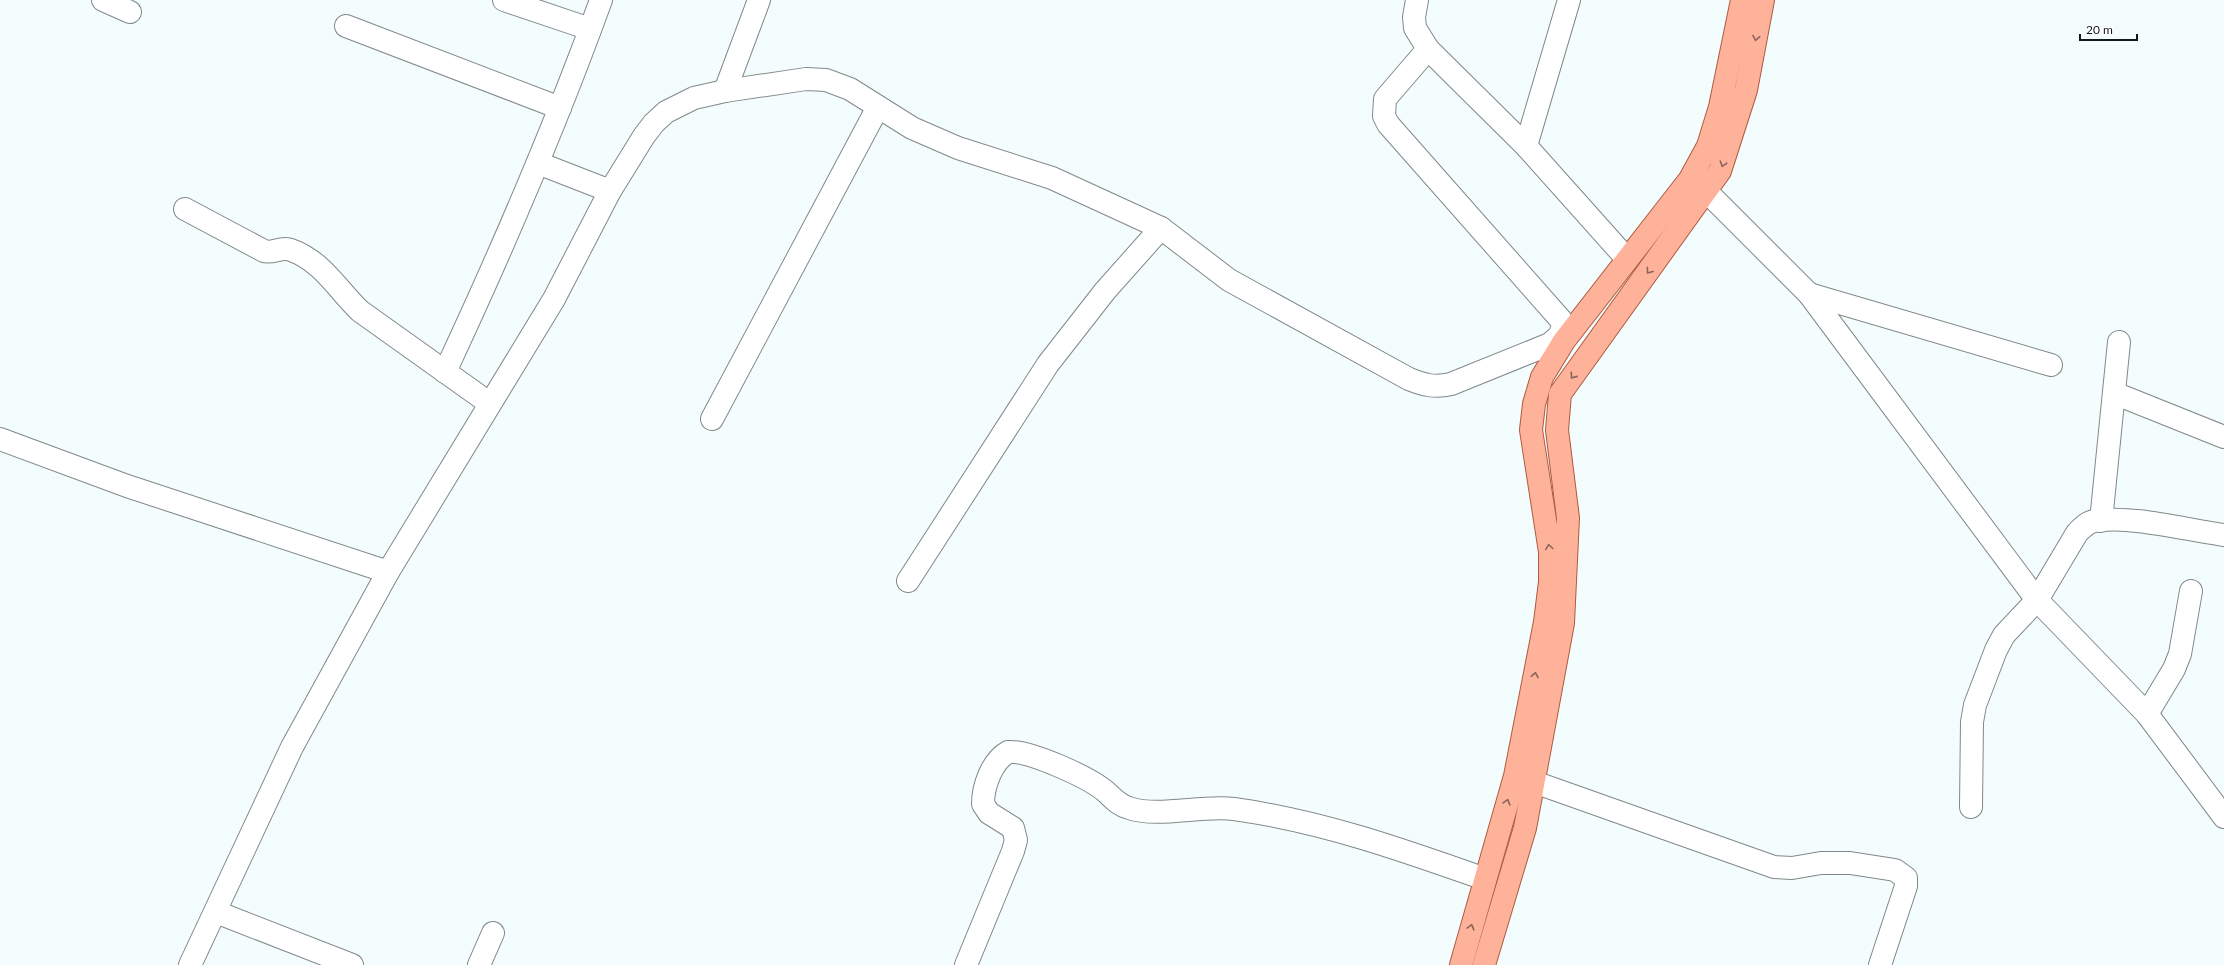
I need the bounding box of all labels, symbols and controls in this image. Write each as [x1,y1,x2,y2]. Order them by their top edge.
scale bar [2080,16,2137,42]
text: 20 m [2086,22,2113,37]
one-way arrow [1752,35,1760,41]
one-way arrow [1719,160,1728,167]
one-way arrow [1647,266,1654,273]
one-way arrow [1570,372,1578,379]
one-way arrow [1545,544,1554,550]
one-way arrow [1530,672,1538,679]
one-way arrow [1502,799,1511,806]
one-way arrow [1466,924,1475,931]

